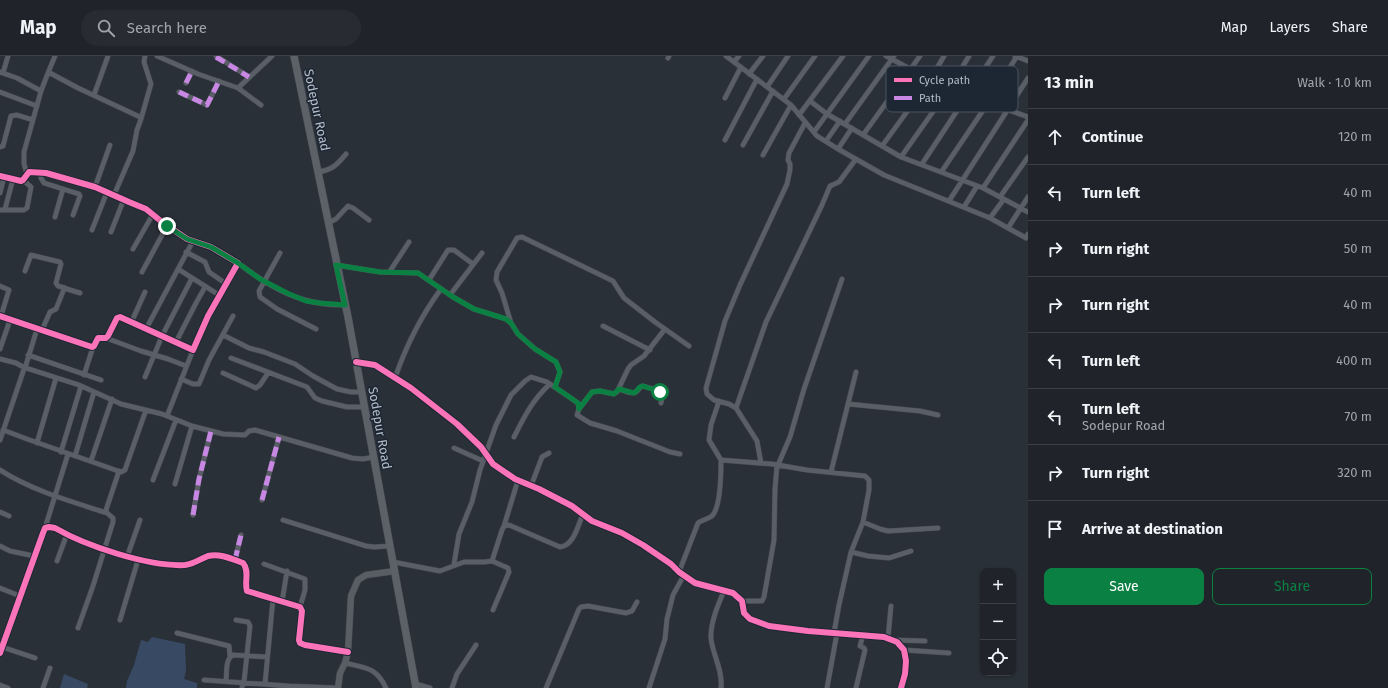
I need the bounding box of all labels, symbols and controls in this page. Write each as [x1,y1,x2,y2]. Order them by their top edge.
search box [81,10,361,46]
text: Map [20,16,57,39]
icon: search [95,17,117,39]
text: Search here [127,19,207,37]
text: Map [1221,19,1247,36]
text: Layers [1269,19,1310,36]
text: Share [1332,19,1368,36]
legend [886,66,1018,112]
street label: Sodepur Road [301,68,333,152]
text: 13 min [1044,72,1094,93]
text: Cycle path [919,74,970,87]
text: Walk · 1.0 km [1297,75,1372,90]
text: Path [919,92,941,105]
icon: ahead [1044,126,1066,148]
text: Continue [1082,128,1143,146]
text: 120 m [1338,129,1372,144]
icon: left [1044,182,1066,204]
text: Turn left [1082,184,1140,202]
text: 40 m [1343,185,1372,200]
route end [158,217,176,235]
icon: right [1044,238,1066,260]
text: Turn right [1082,240,1149,258]
text: 50 m [1344,241,1372,256]
icon: right [1044,294,1066,316]
text: Turn right [1082,296,1149,314]
text: 40 m [1343,297,1372,312]
icon: left [1044,350,1066,372]
text: Turn left [1082,352,1140,370]
text: 400 m [1336,353,1372,368]
route start [651,383,669,401]
street label: Sodepur Road [365,386,395,470]
text: Turn left [1082,400,1140,418]
icon: left [1044,406,1066,428]
text: 70 m [1345,409,1372,424]
text: Sodepur Road [1082,418,1165,433]
icon: right [1044,462,1066,484]
text: Turn right [1082,464,1149,482]
text: 320 m [1337,465,1372,480]
icon: arrive [1044,518,1066,540]
text: Arrive at destination [1082,520,1223,538]
map controls [980,568,1016,676]
button: + [980,568,1016,604]
button: Save [1044,568,1204,605]
button: Share [1212,568,1372,605]
button: − [980,604,1016,640]
button: locate [980,640,1016,676]

